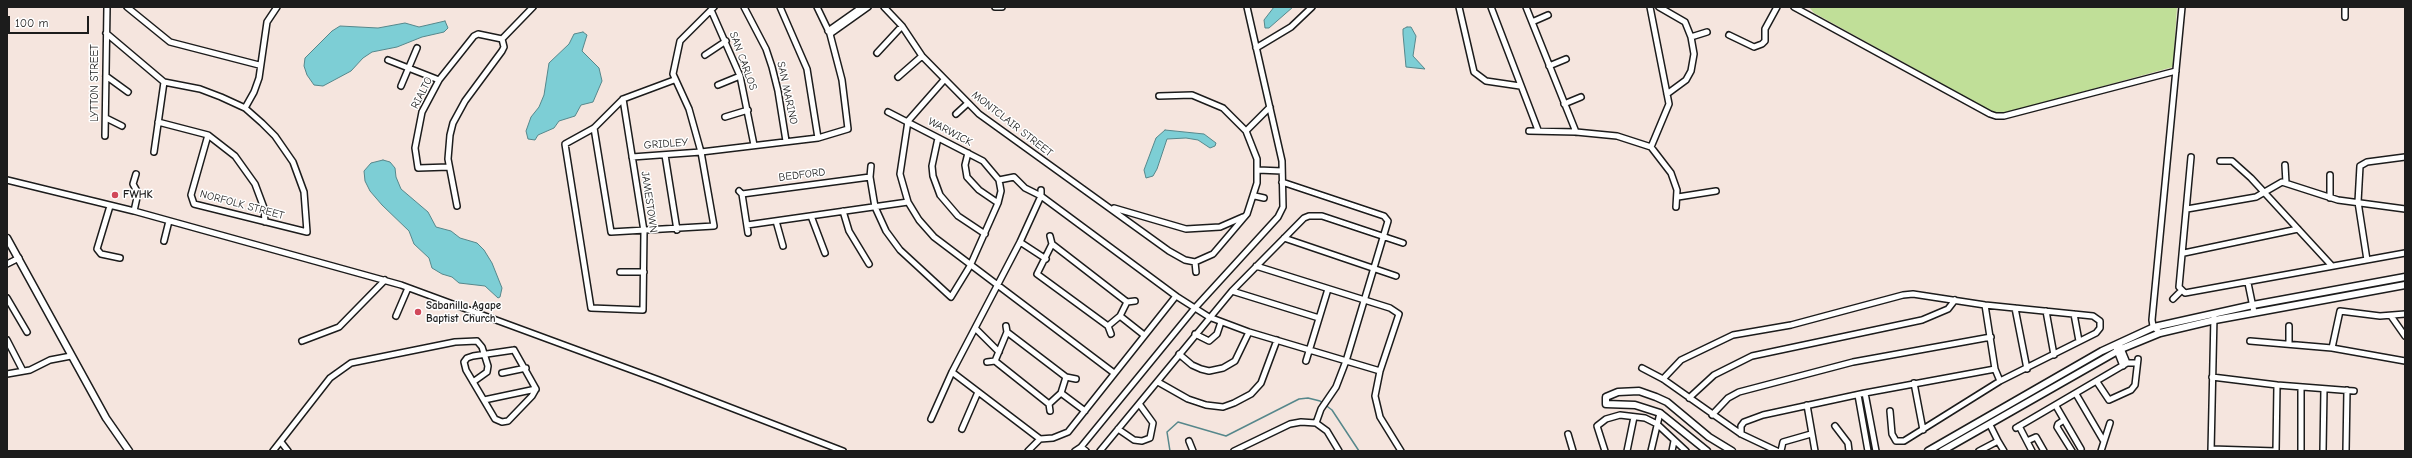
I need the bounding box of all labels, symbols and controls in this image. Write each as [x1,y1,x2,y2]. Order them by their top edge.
scale bar [10,8,91,34]
text: 100 m [15,16,48,30]
street label: SAN CARLOS [726,30,760,92]
street label: LYTTON STREET [88,44,102,122]
street label: SAN MARINO [774,60,800,126]
street label: RIALTO [408,75,436,111]
street label: MONTCLAIR STREET [969,88,1055,160]
street label: WARWICK [926,115,974,149]
street label: GRIDLEY [643,136,689,152]
street label: BEDFORD [778,166,826,184]
street label: JAMESTOWN [638,170,660,234]
street label: NORFOLK STREET [198,187,286,223]
place label: FWHK [123,188,153,202]
marker: FWHK [110,190,120,200]
place label: Sabanilla Agape Baptist Church [426,299,501,325]
marker: Sabanilla Agape Baptist Church [413,307,423,317]

